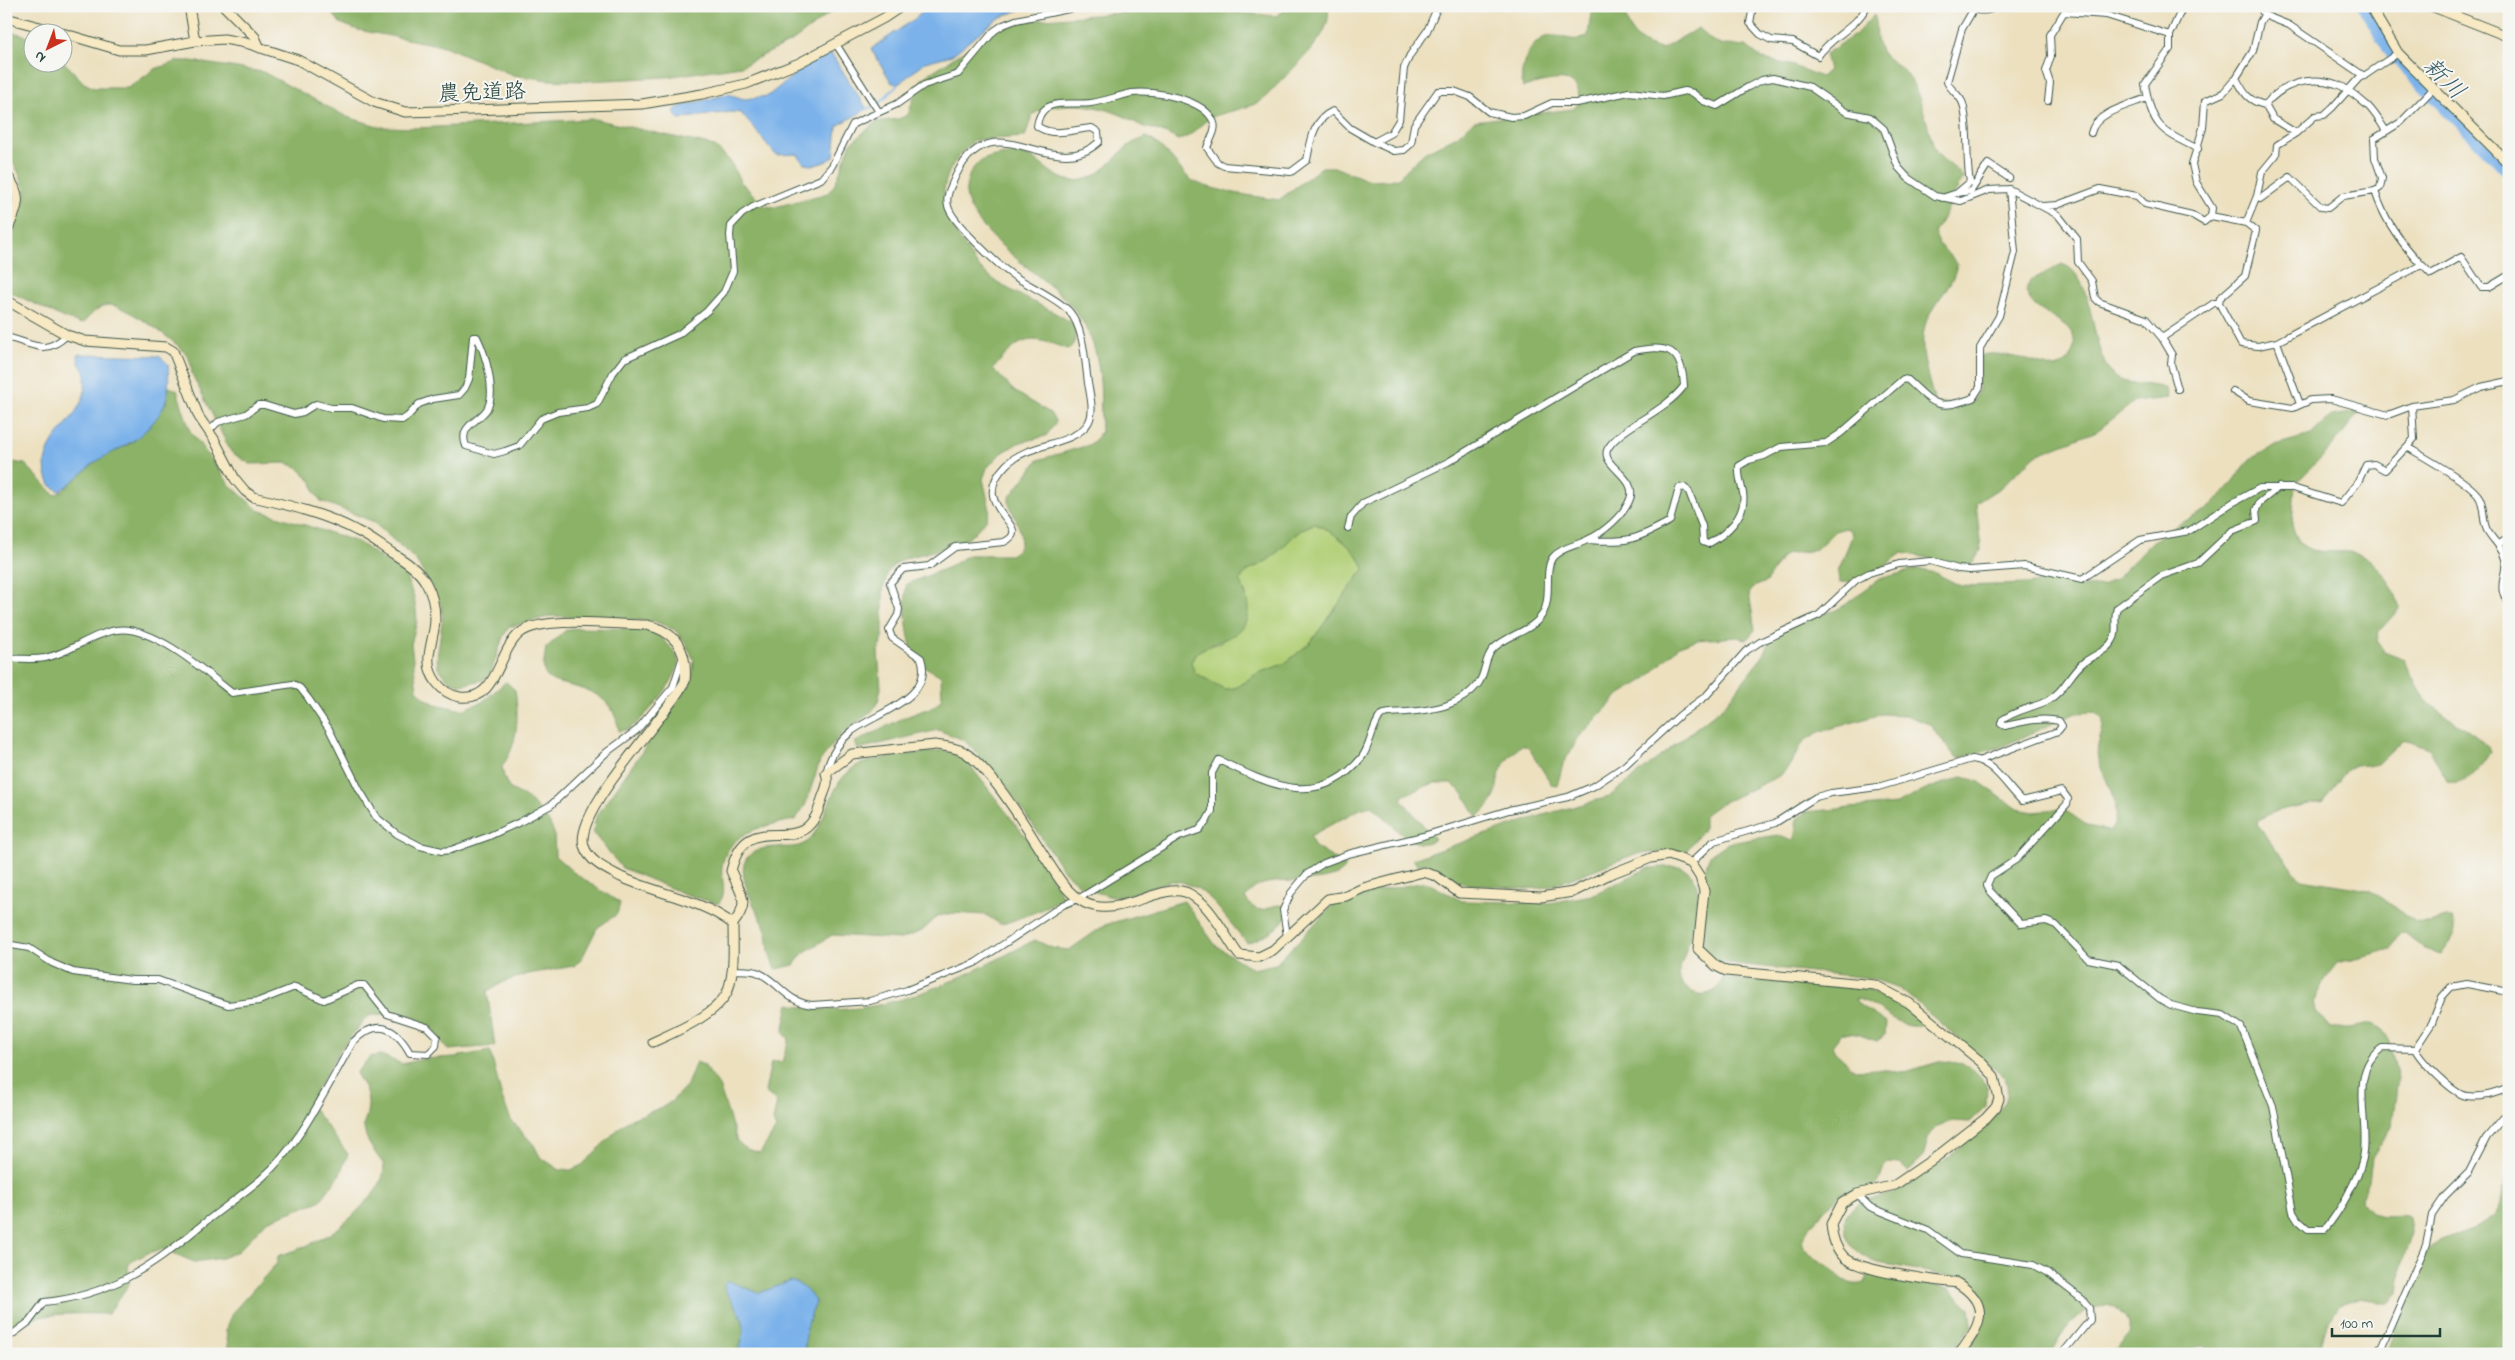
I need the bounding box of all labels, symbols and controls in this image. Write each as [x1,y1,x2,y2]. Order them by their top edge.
north arrow [22,22,72,72]
text: N [30,46,51,68]
water label: 新川 [2414,50,2473,109]
street label: 農免道路 [438,76,527,112]
scale bar [2332,1305,2440,1337]
text: 100 m [2340,1313,2373,1335]

